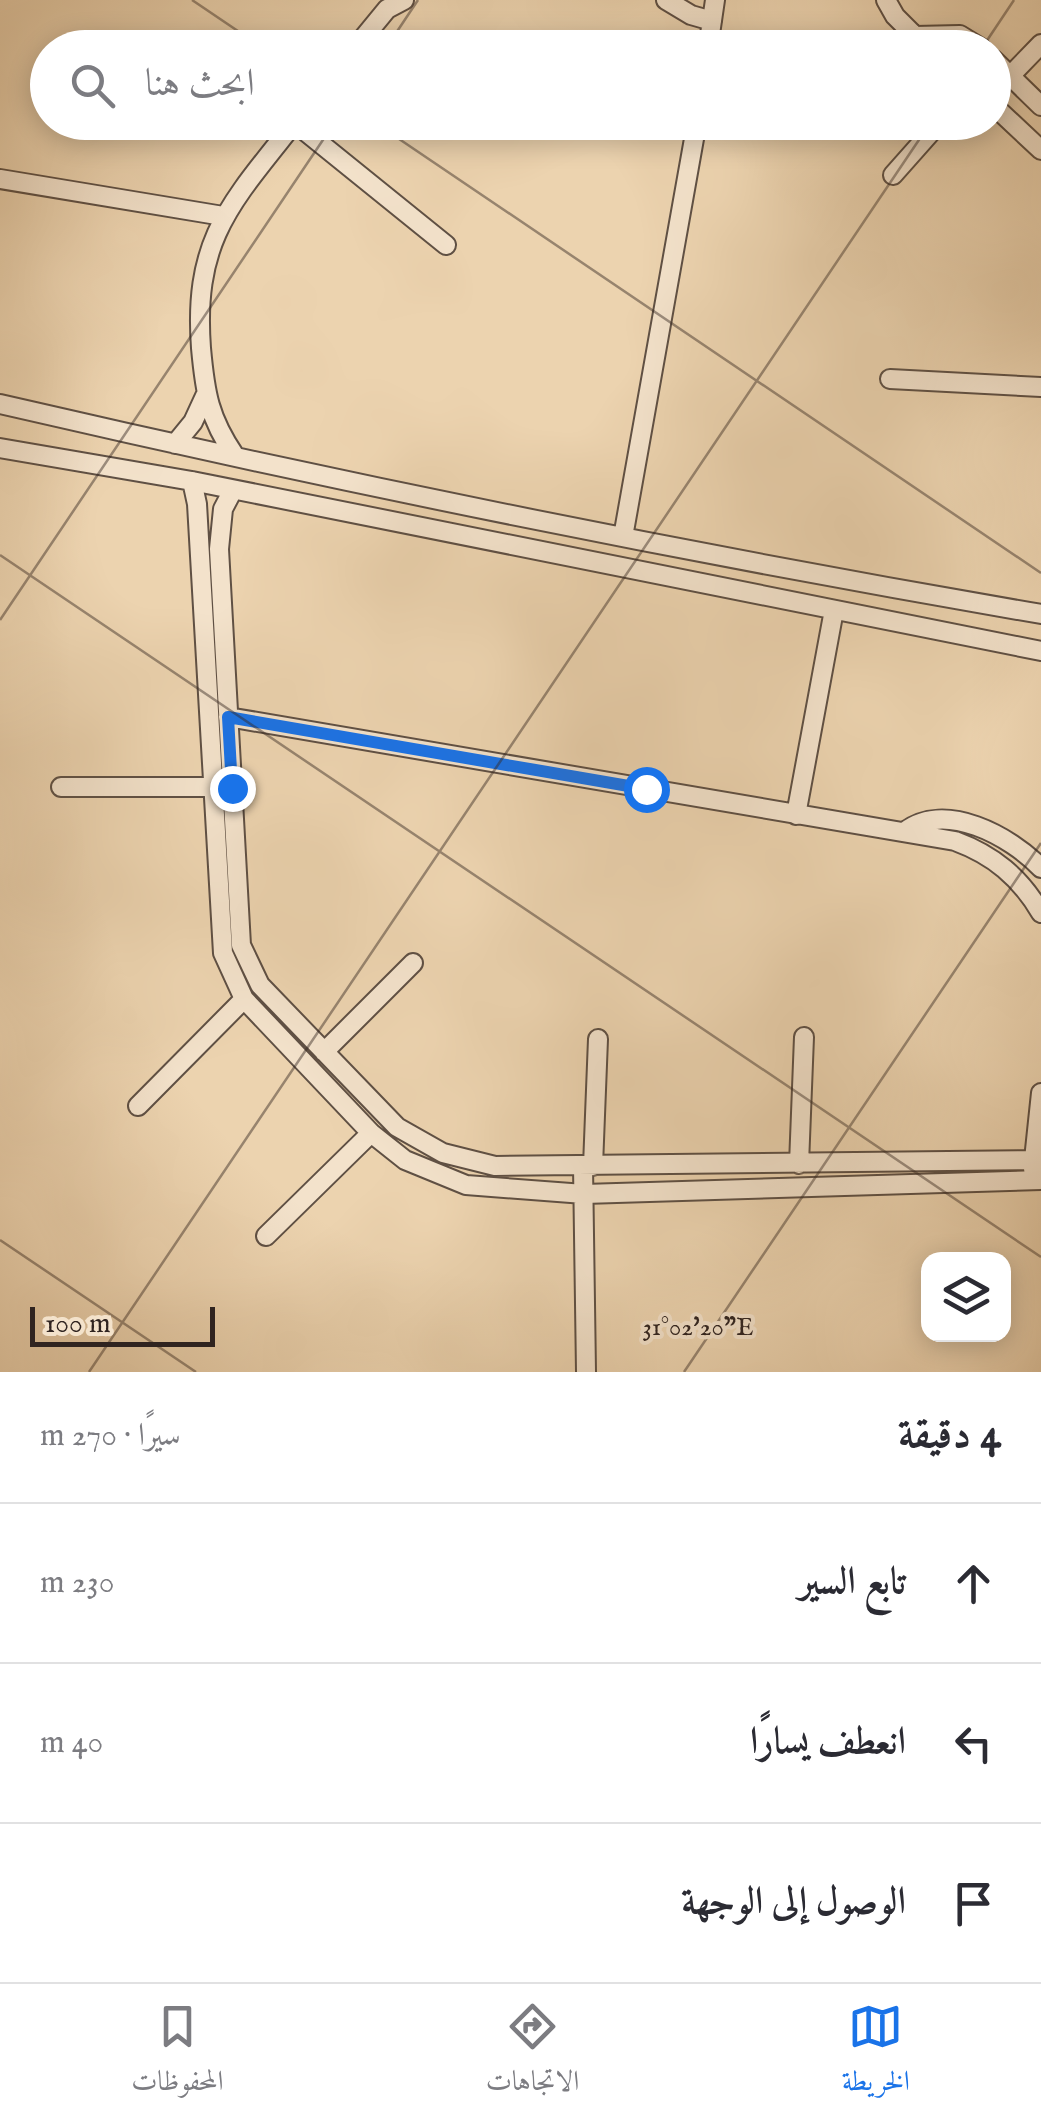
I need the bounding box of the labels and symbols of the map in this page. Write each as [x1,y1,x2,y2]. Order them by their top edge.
route end [210,766,256,812]
route start [624,767,670,813]
scale bar [30,1302,215,1346]
text: 31°02'20"E [642,1312,754,1344]

